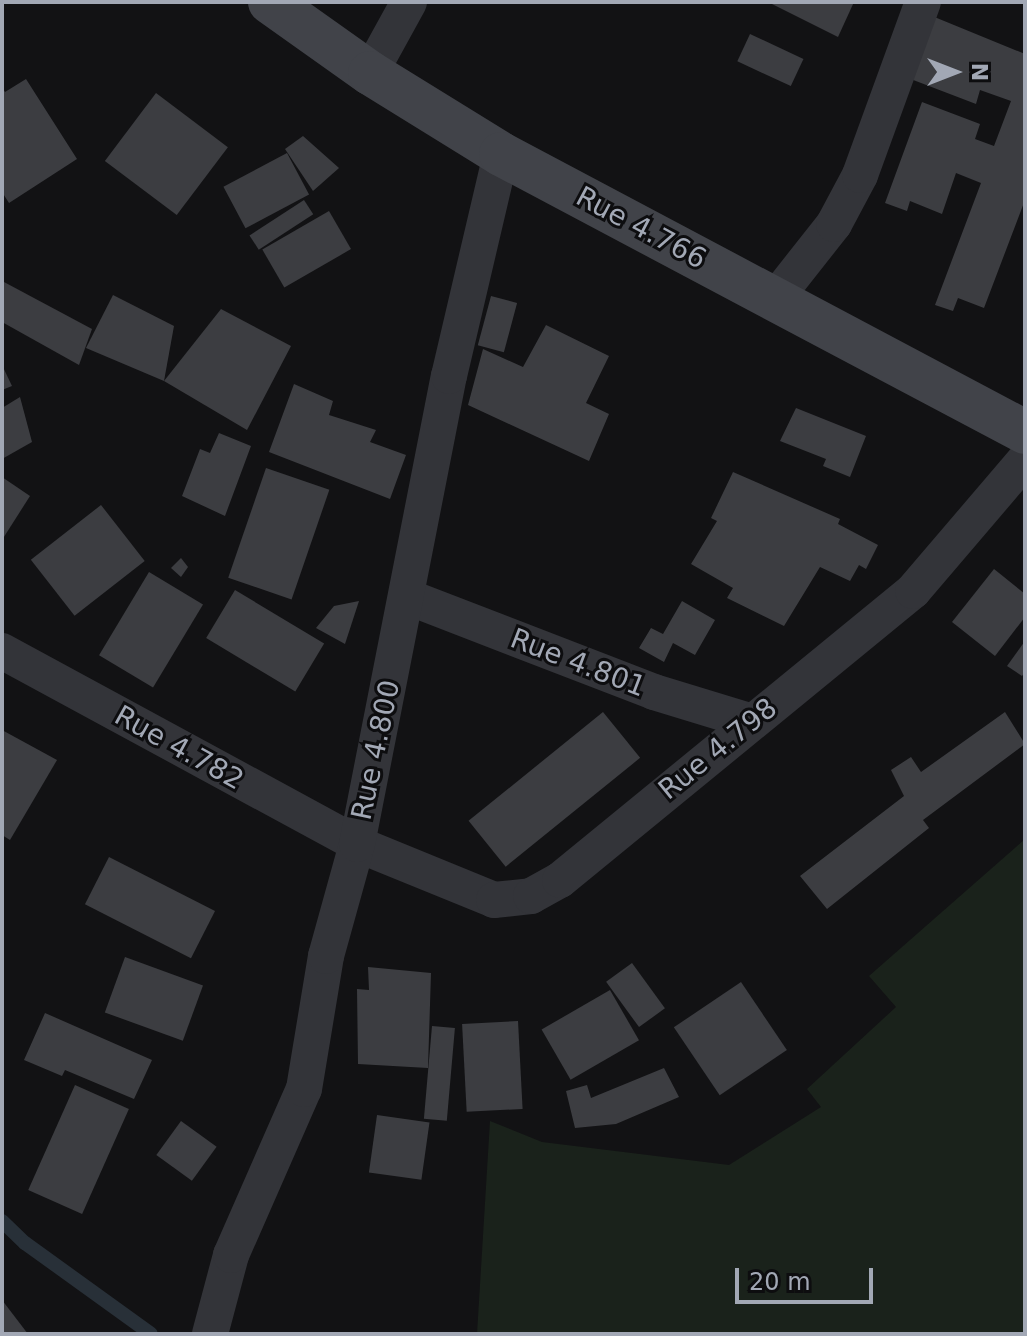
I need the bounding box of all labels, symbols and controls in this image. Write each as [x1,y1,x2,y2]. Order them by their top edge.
north arrow [915,32,995,112]
text: N [967,63,992,81]
street label: Rue 4.766 [570,180,712,276]
street label: Rue 4.801 [506,622,650,704]
street label: Rue 4.800 [345,677,407,823]
street label: Rue 4.798 [652,691,784,807]
street label: Rue 4.782 [109,699,249,797]
scale bar [739,1252,877,1302]
text: 20 m [749,1268,811,1296]

